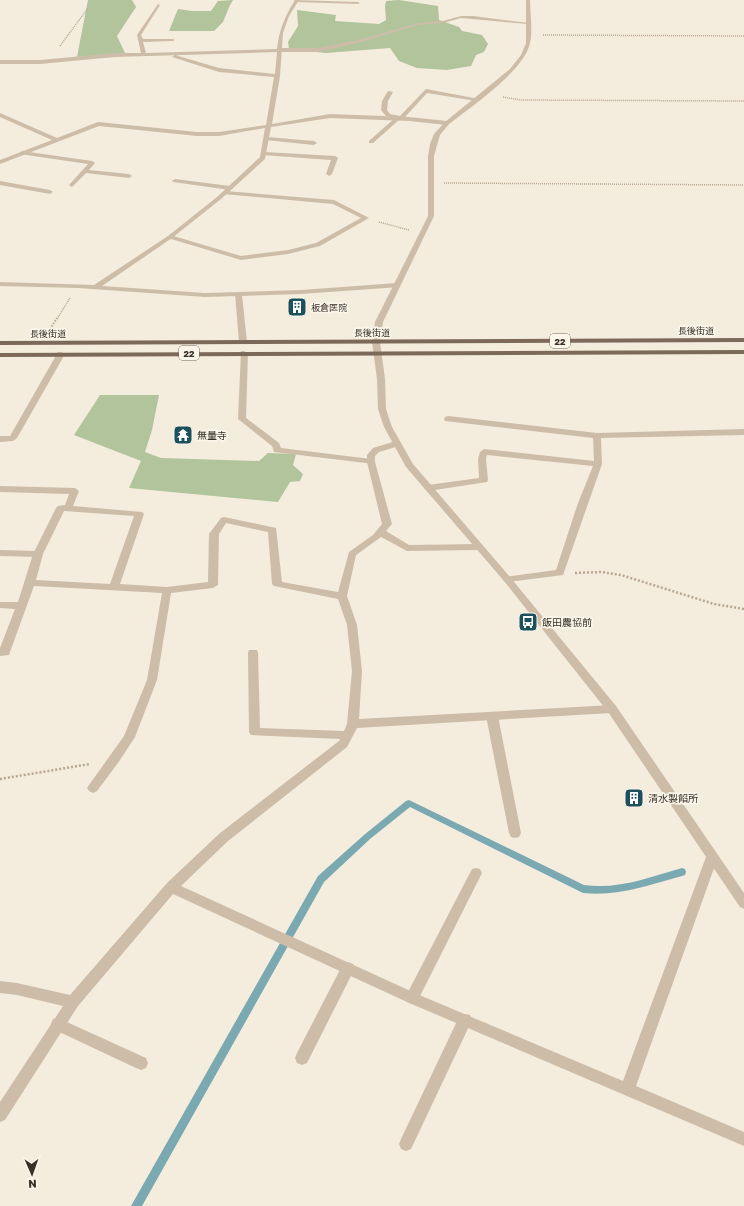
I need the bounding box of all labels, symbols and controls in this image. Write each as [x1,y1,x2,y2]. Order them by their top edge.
building icon: 板倉医院 [286,296,308,318]
place label: 板倉医院 [311,302,347,313]
street label: 長後街道 [678,325,714,336]
street label: 長後街道 [354,327,390,338]
street label: 長後街道 [30,328,66,339]
road number: 22 [550,334,570,348]
road number: 22 [179,346,199,360]
temple icon: 無量寺 [172,424,194,446]
place label: 無量寺 [197,429,227,441]
bus stop icon: 飯田農協前 [517,611,539,633]
place label: 飯田農協前 [542,616,592,628]
building icon: 清水製餡所 [623,787,645,809]
place label: 清水製餡所 [648,792,698,804]
north arrow [12,1154,52,1194]
text: N [28,1178,37,1191]

